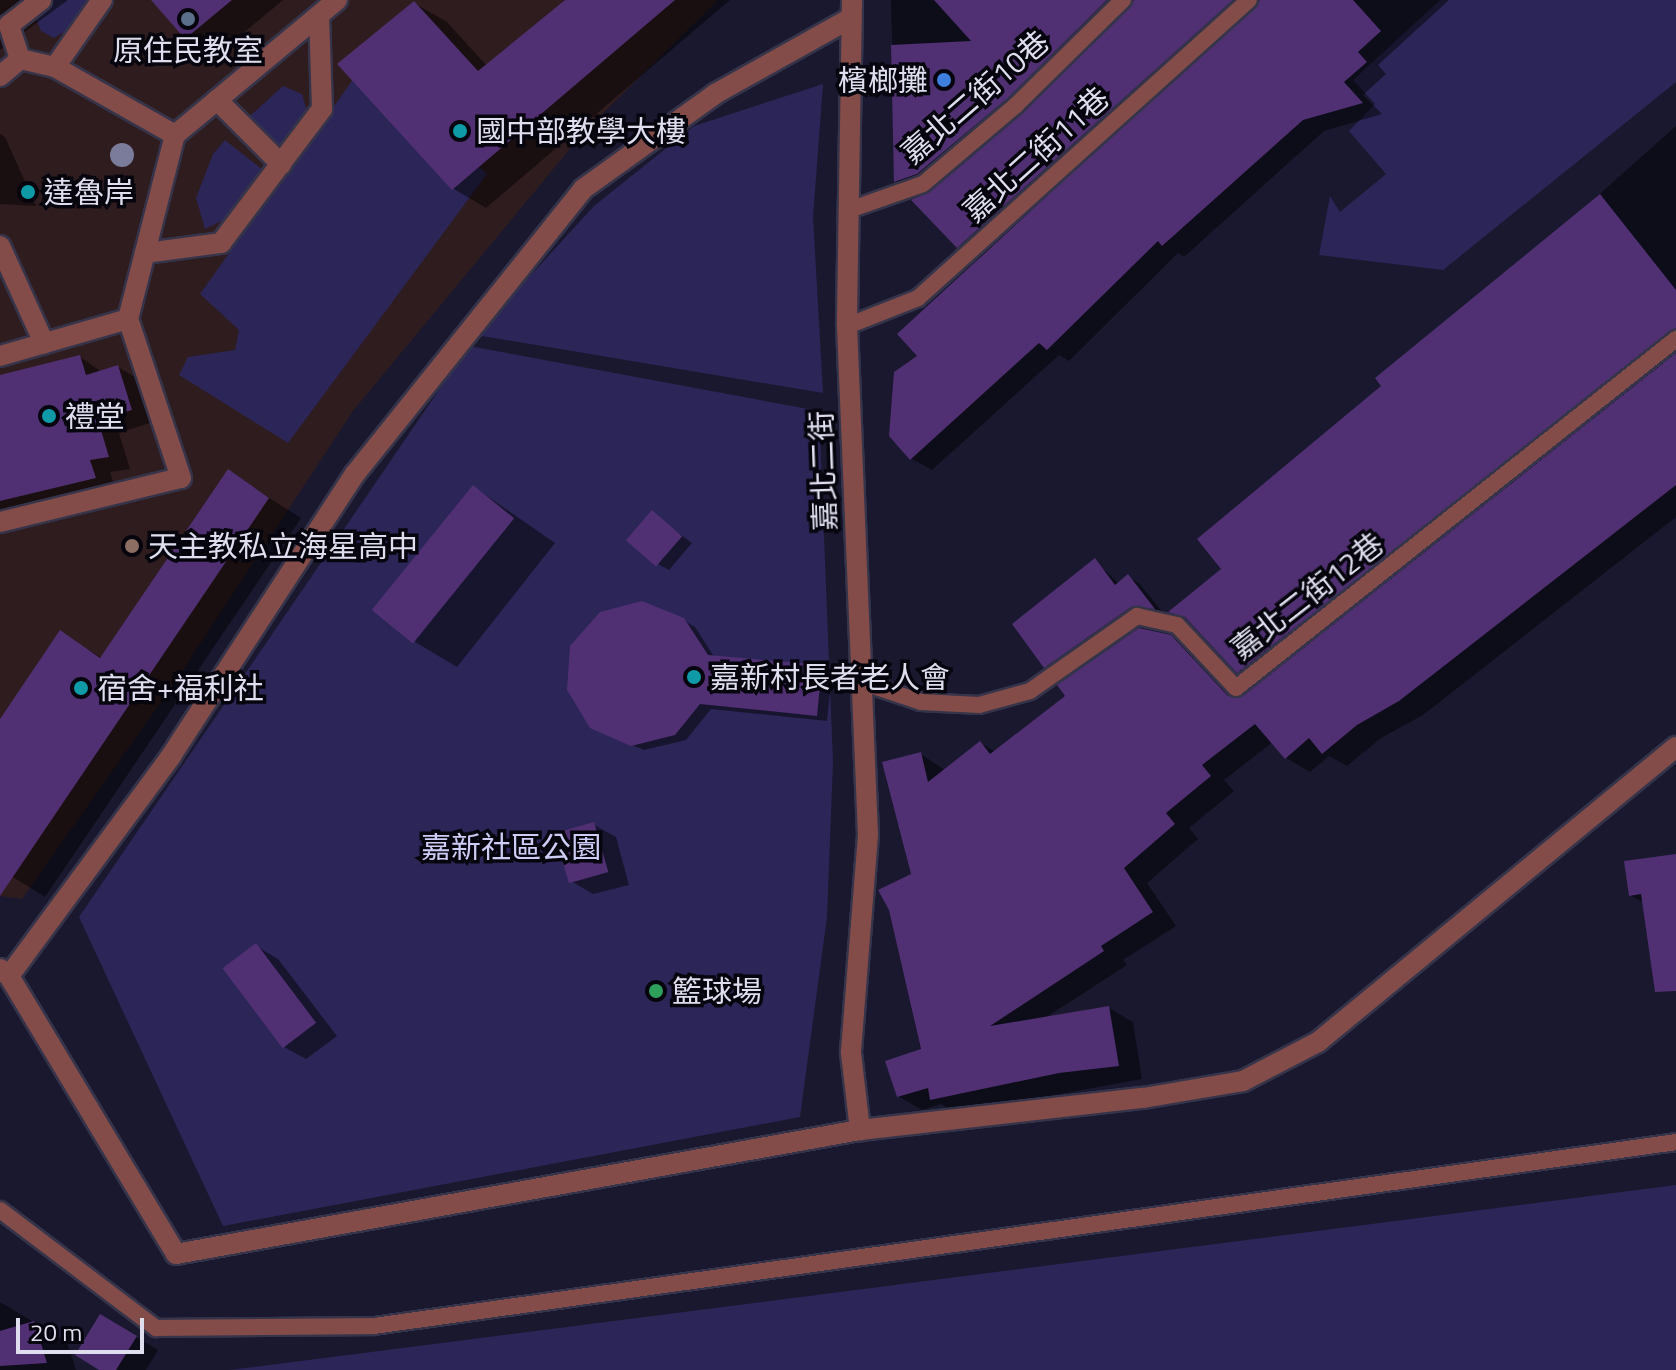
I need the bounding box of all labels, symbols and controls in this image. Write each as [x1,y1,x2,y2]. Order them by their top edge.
marker: 原住民教室 [179,10,197,28]
street label: 嘉北二街10巷 [894,23,1056,171]
place label: 原住民教室 [113,32,263,68]
place label: 檳榔攤 [838,62,928,98]
marker: 檳榔攤 [935,71,953,89]
street label: 嘉北二街11巷 [956,79,1116,229]
place label: 國中部教學大樓 [476,113,686,149]
marker: 國中部教學大樓 [451,122,469,140]
place label: 達魯岸 [44,174,134,210]
marker: 達魯岸 [19,183,37,201]
place label: 禮堂 [65,398,125,434]
marker: 禮堂 [40,407,58,425]
street label: 嘉北二街 [803,410,843,532]
street label: 嘉北二街12巷 [1224,525,1390,667]
place label: 天主教私立海星高中 [148,528,418,564]
marker: 天主教私立海星高中 [123,537,141,555]
place label: 嘉新村長者老人會 [710,659,950,695]
marker: 嘉新村長者老人會 [685,668,703,686]
place label: 宿舍+福利社 [97,670,264,706]
marker: 宿舍+福利社 [72,679,90,697]
park label: 嘉新社區公園 [421,829,601,865]
place label: 籃球場 [672,973,762,1009]
marker: 籃球場 [647,982,665,1000]
scale bar [20,1302,148,1352]
text: 20 m [30,1314,82,1350]

